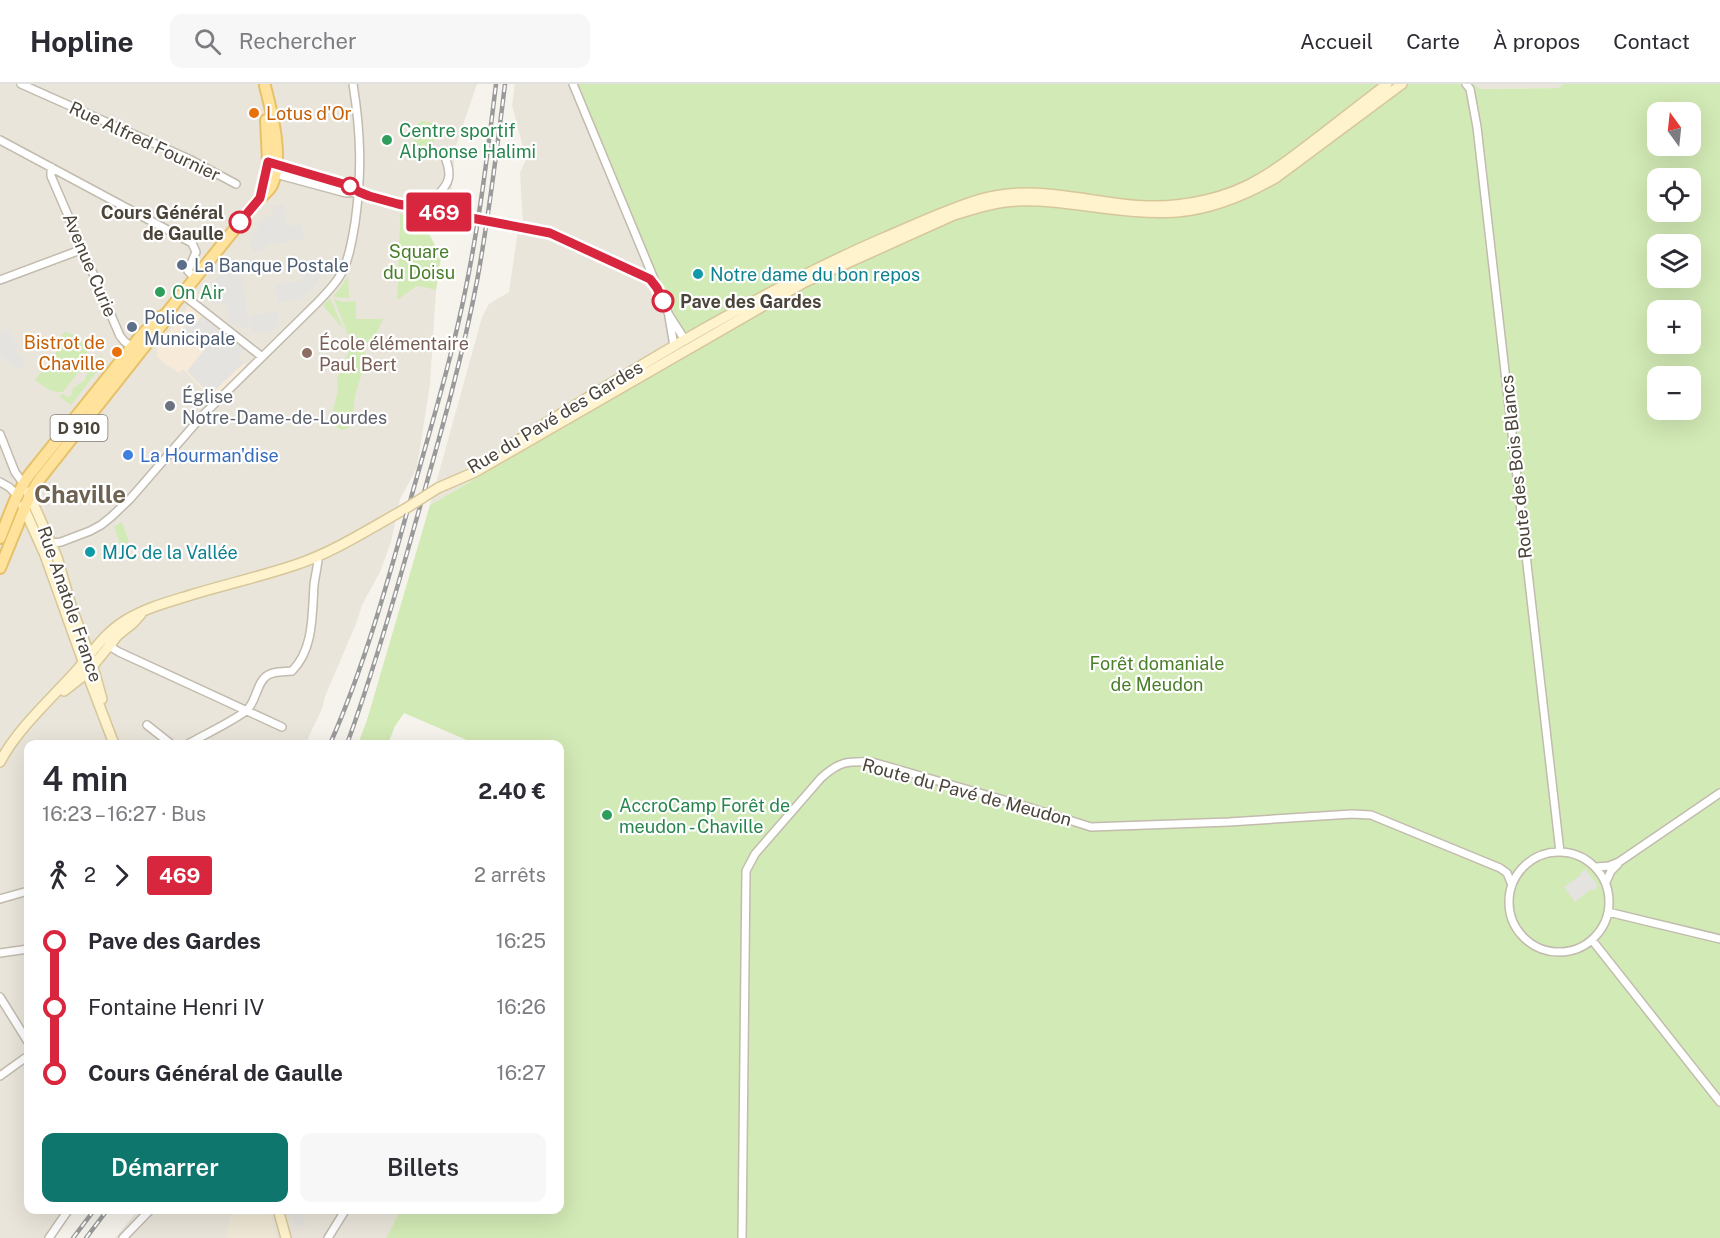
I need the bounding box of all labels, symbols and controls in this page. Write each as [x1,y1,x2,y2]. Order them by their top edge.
search box [170,14,590,68]
text: Hopline [30,25,134,58]
icon: search [191,25,224,58]
text: Rechercher [239,28,357,54]
text: Accueil [1300,29,1373,54]
text: Carte [1406,29,1460,54]
text: À propos [1493,29,1580,54]
text: Contact [1613,29,1690,54]
street label: Rue Alfred Fournier [66,97,224,185]
north arrow [1647,102,1701,156]
map controls [1647,102,1701,420]
place label: Lotus d'Or [266,103,352,124]
marker: Lotus d'Or [247,106,261,120]
place label: Centre sportif Alphonse Halimi [399,120,536,162]
marker: Centre sportif Alphonse Halimi [380,133,394,147]
button: locate [1647,168,1701,222]
unlabelled marker [341,177,359,195]
line badge: 469 [404,192,474,232]
text: 469 [418,200,460,225]
place label: Cours Général de Gaulle [101,202,224,244]
street label: Avenue Curie [59,210,121,320]
marker: Cours Général de Gaulle [229,211,251,233]
button: layers [1647,234,1701,288]
park label: Square du Doisu [383,241,455,283]
place label: La Banque Postale [194,255,349,276]
marker: La Banque Postale [175,258,189,272]
place label: Notre dame du bon repos [710,264,920,285]
marker: Notre dame du bon repos [691,267,705,281]
place label: On Air [172,282,224,303]
marker: On Air [153,285,167,299]
marker: Pave des Gardes [652,290,674,312]
place label: Pave des Gardes [680,291,821,312]
button: + [1647,300,1701,354]
place label: Police Municipale [144,307,235,349]
marker: Police Municipale [125,320,139,334]
place label: Bistrot de Chaville [24,332,105,374]
place label: École élémentaire Paul Bert [319,332,469,375]
marker: Bistrot de Chaville [110,345,124,359]
marker: École élémentaire Paul Bert [300,346,314,360]
street label: Rue du Pavé des Gardes [464,356,646,478]
button: − [1647,366,1701,420]
street label: Route des Bois Blancs [1496,374,1536,560]
place label: Église Notre-Dame-de-Lourdes [182,385,387,428]
marker: Église Notre-Dame-de-Lourdes [163,399,177,413]
road number: D 910 [50,415,107,441]
place label: La Hourman'dise [140,445,279,466]
marker: La Hourman'dise [121,448,135,462]
district label: Chaville [34,480,126,508]
street label: Rue Anatole France [33,523,107,685]
place label: MJC de la Vallée [102,542,238,563]
marker: MJC de la Vallée [83,545,97,559]
park label: Forêt domaniale de Meudon [1090,653,1224,695]
street label: Route du Pavé de Meudon [860,754,1074,830]
text: 4 min [42,760,128,798]
text: 2.40 € [478,778,546,804]
place label: AccroCamp Forêt de meudon - Chaville [619,795,790,837]
text: 16:23 – 16:27 · Bus [42,802,206,826]
marker: AccroCamp Forêt de meudon - Chaville [600,808,614,822]
icon: walk [42,859,75,892]
icon: forward [105,859,138,892]
text: 2 [84,863,96,887]
text: 469 [159,863,200,888]
text: 2 arrêts [474,863,546,887]
text: Pave des Gardes [88,928,261,954]
text: 16:25 [496,929,546,953]
text: Fontaine Henri IV [88,994,264,1020]
text: 16:26 [496,995,546,1019]
text: Cours Général de Gaulle [88,1060,343,1086]
text: 16:27 [497,1061,546,1085]
button: Démarrer [42,1133,288,1202]
button: Billets [300,1133,546,1202]

